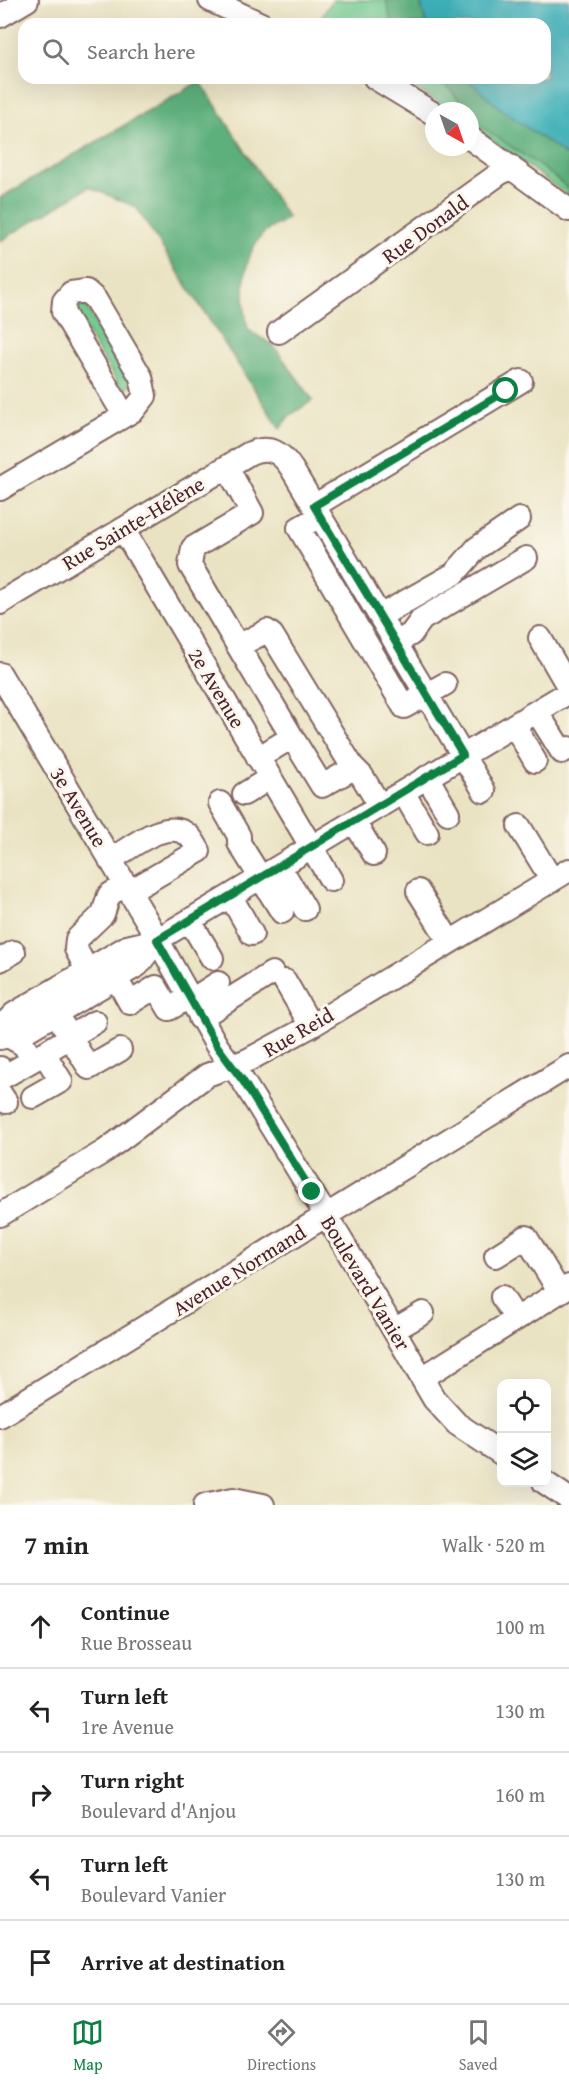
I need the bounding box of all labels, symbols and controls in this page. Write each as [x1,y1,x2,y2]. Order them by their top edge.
search box [18,18,551,84]
icon: search [39,35,72,68]
text: Search here [87,35,196,67]
north arrow [425,102,479,156]
street label: Rue Donald [375,187,475,271]
route start [492,377,518,403]
street label: Rue Sainte-Hélène [56,468,210,578]
street label: 2e Avenue [181,642,253,734]
street label: 3e Avenue [43,761,115,853]
street label: Rue Reid [257,999,340,1065]
route end [298,1178,324,1204]
street label: Boulevard Vanier [313,1210,419,1357]
street label: Avenue Normand [166,1216,312,1324]
map controls [497,1379,551,1487]
button: locate [497,1379,551,1433]
button: layers [497,1433,551,1487]
text: 7 min [24,1525,89,1564]
text: Walk · 520 m [442,1530,545,1559]
text: Continue [81,1596,170,1628]
icon: ahead [24,1610,57,1643]
text: 100 m [495,1612,545,1641]
text: Rue Brosseau [81,1628,192,1657]
text: Turn left [81,1680,168,1712]
icon: left [24,1694,57,1727]
text: 130 m [495,1696,545,1725]
text: 1re Avenue [81,1712,174,1741]
text: Turn right [81,1764,184,1796]
icon: right [24,1778,57,1811]
text: 160 m [495,1780,545,1809]
text: Boulevard d'Anjou [81,1796,236,1825]
text: Turn left [81,1848,168,1880]
icon: left [24,1862,57,1895]
text: 130 m [495,1864,545,1893]
text: Boulevard Vanier [81,1880,226,1909]
icon: arrive [24,1946,57,1979]
text: Arrive at destination [81,1946,285,1978]
tab: Map [71,2016,104,2076]
tab: Directions [247,2016,316,2076]
tab: Saved [459,2016,498,2076]

